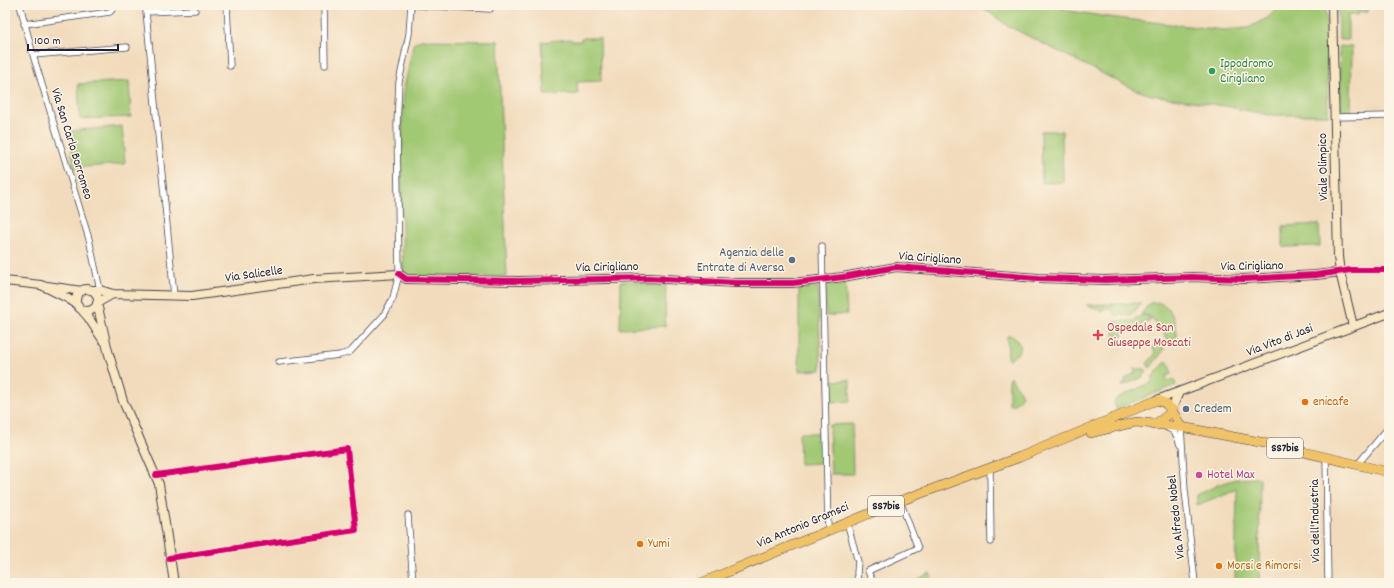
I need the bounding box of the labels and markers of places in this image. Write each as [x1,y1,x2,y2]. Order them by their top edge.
place label: Ippodromo Cirigliano [1220,55,1273,89]
marker: Ippodromo Cirigliano [1207,66,1217,76]
place label: Agenzia delle Entrate di Aversa [697,244,785,278]
marker: Agenzia delle Entrate di Aversa [787,255,797,265]
place label: Ospedale San Giuseppe Moscati [1107,319,1191,353]
marker: Ospedale San Giuseppe Moscati [1092,329,1104,341]
place label: enicafe [1313,393,1349,412]
marker: enicafe [1300,397,1310,407]
place label: Credem [1194,400,1232,419]
marker: Credem [1181,404,1191,414]
place label: Hotel Max [1207,466,1255,485]
marker: Hotel Max [1194,470,1204,480]
place label: Yumi [648,535,670,554]
marker: Yumi [635,539,645,549]
place label: Morsi e Rimorsi [1227,557,1301,576]
marker: Morsi e Rimorsi [1214,561,1224,571]

